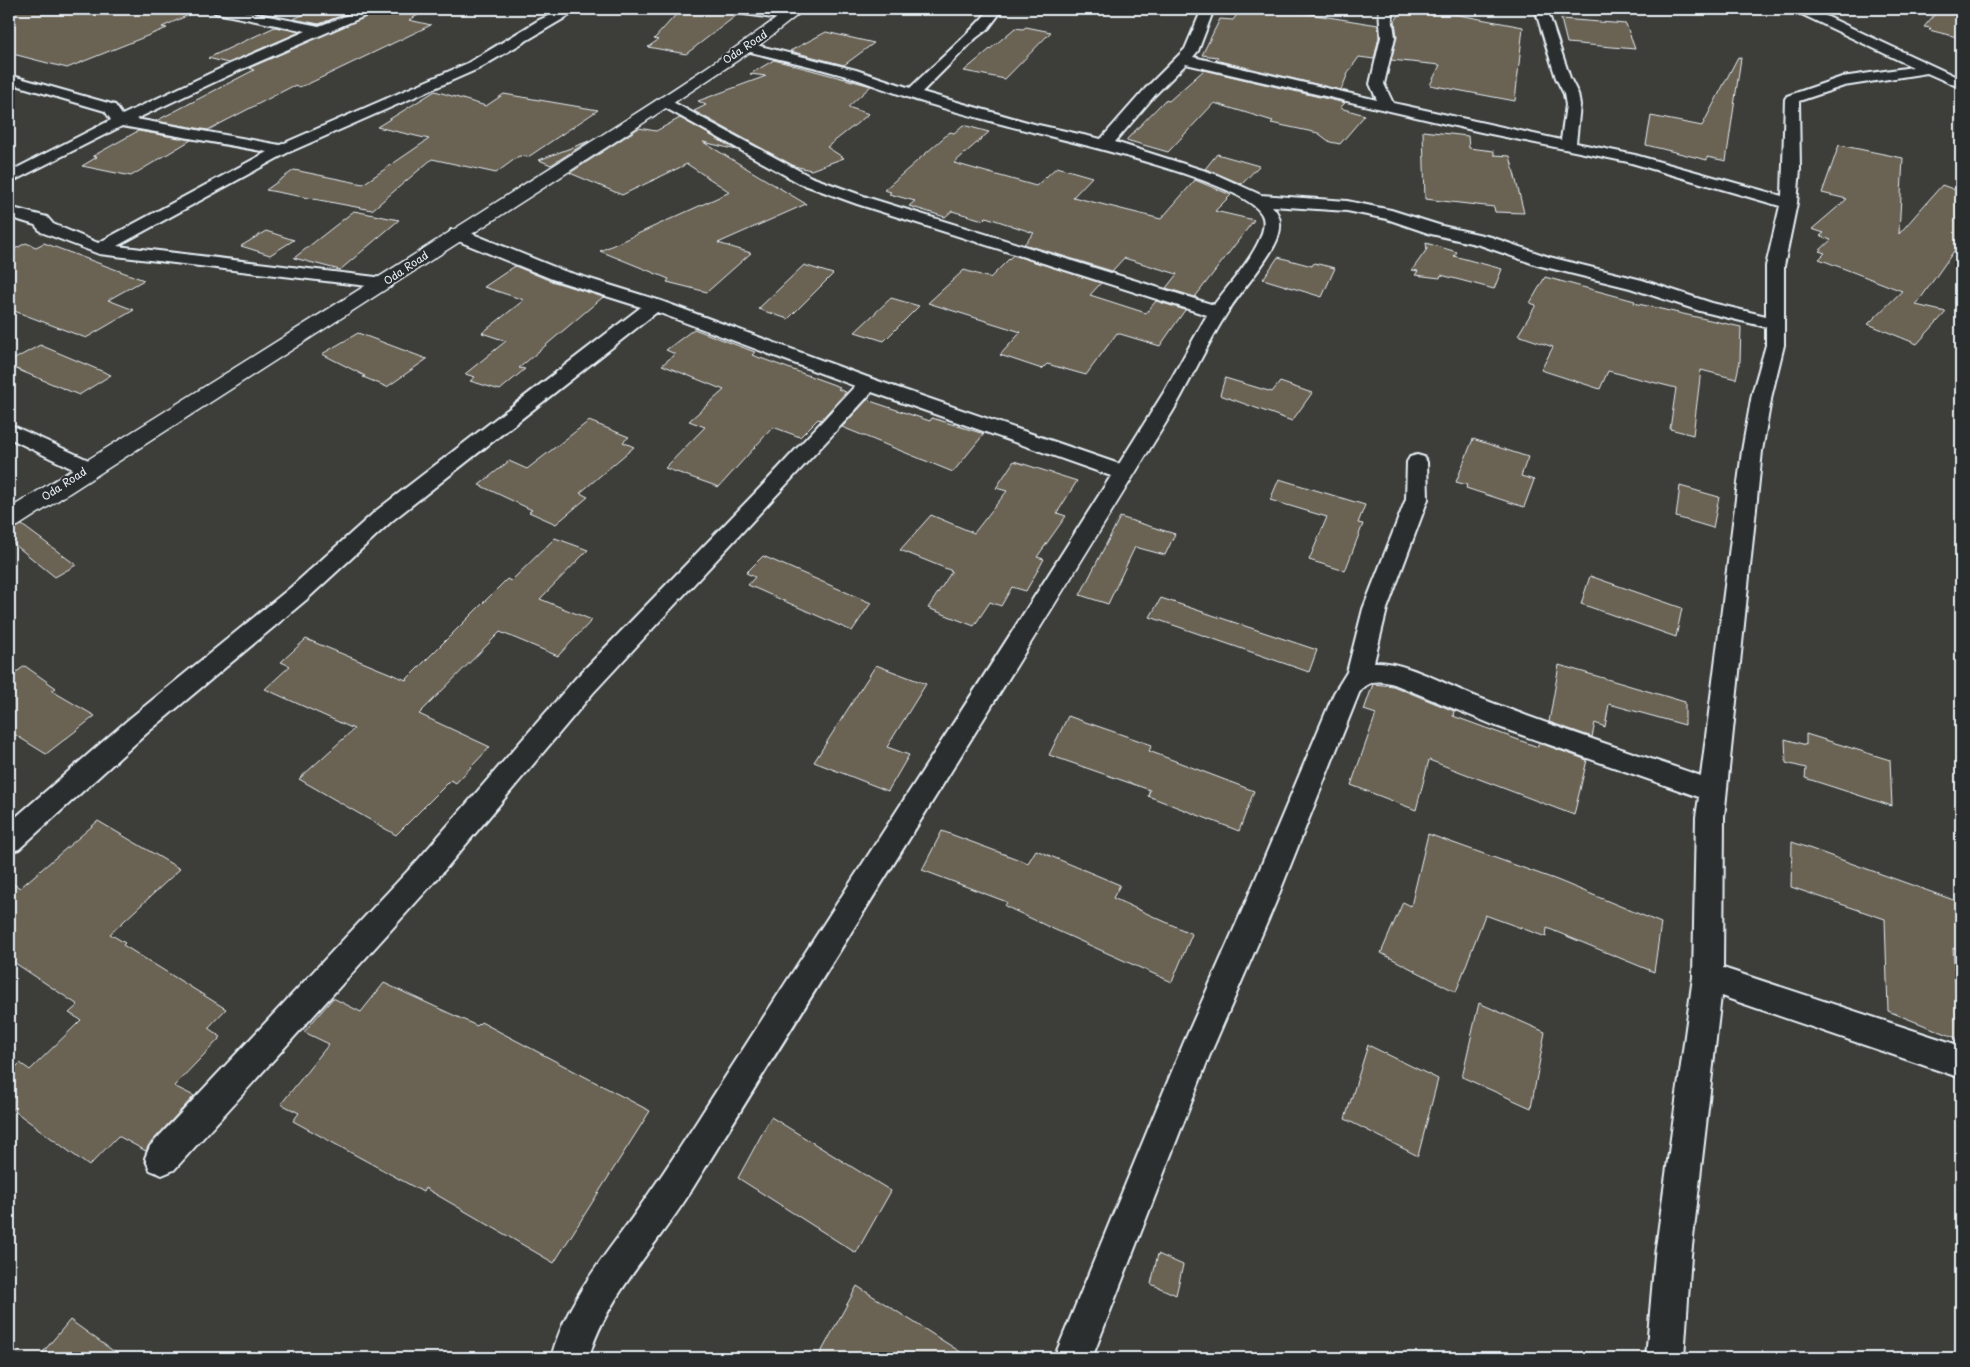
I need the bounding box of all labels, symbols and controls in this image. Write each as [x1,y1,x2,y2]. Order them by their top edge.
street label: Oda Road [719,25,771,68]
street label: Oda Road [380,246,432,289]
street label: Oda Road [38,463,90,505]

